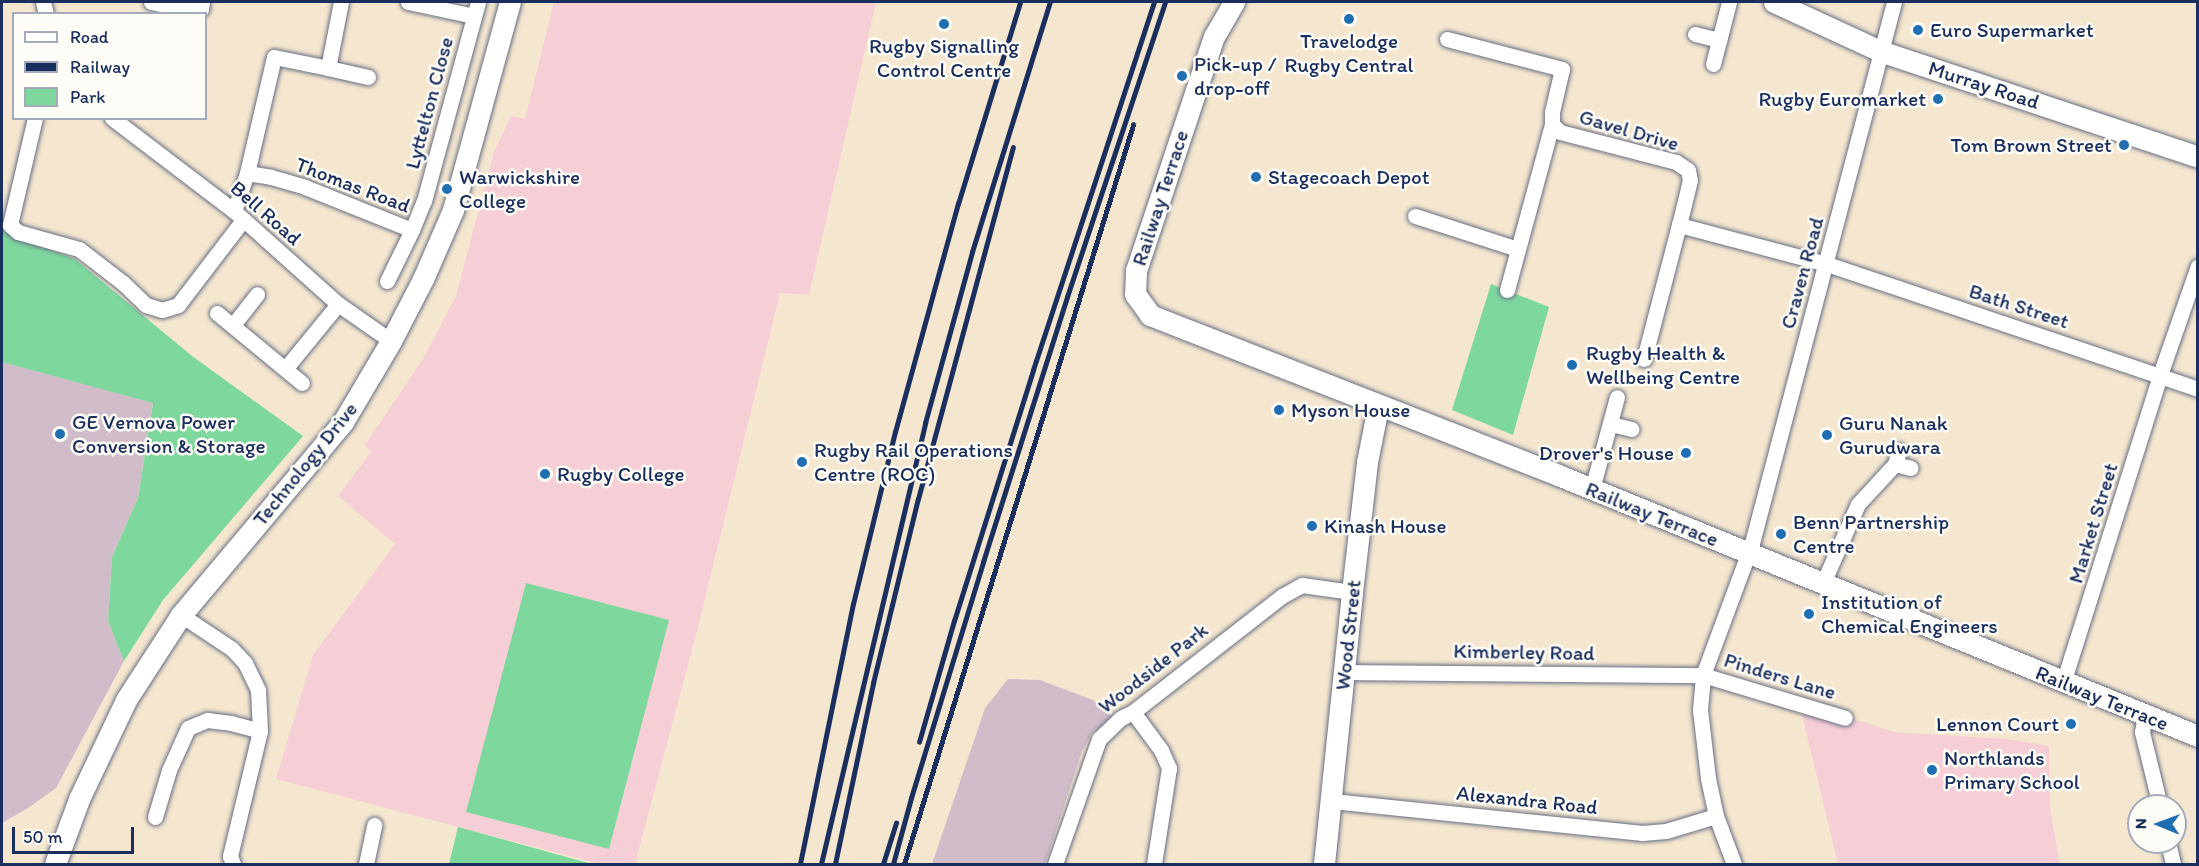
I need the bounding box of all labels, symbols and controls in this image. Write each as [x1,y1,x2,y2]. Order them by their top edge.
legend [12,12,207,120]
marker: Travelodge Rugby Central [1342,12,1356,26]
marker: Rugby Signalling Control Centre [937,17,951,31]
place label: Euro Supermarket [1930,17,2095,43]
marker: Euro Supermarket [1911,23,1925,37]
text: Road [70,26,109,48]
place label: Travelodge Rugby Central [1285,28,1413,78]
place label: Rugby Signalling Control Centre [869,33,1019,83]
street label: Lyttelton Close [399,34,459,172]
place label: Pick-up / drop-off [1194,51,1276,101]
street label: Murray Road [1926,55,2042,115]
text: Railway [70,56,130,78]
marker: Pick-up / drop-off [1175,69,1189,83]
text: Park [70,86,105,108]
place label: Rugby Euromarket [1759,86,1926,112]
marker: Rugby Euromarket [1931,92,1945,106]
street label: Gavel Drive [1576,104,1682,156]
street label: Railway Terrace [1126,127,1194,269]
place label: Tom Brown Street [1950,132,2112,158]
marker: Tom Brown Street [2117,138,2131,152]
street label: Thomas Road [292,152,414,218]
place label: Warwickshire College [459,164,580,214]
place label: Stagecoach Depot [1268,164,1430,190]
marker: Stagecoach Depot [1249,170,1263,184]
street label: Bell Road [225,175,307,251]
marker: Warwickshire College [440,182,454,196]
street label: Craven Road [1775,215,1829,331]
street label: Bath Street [1966,278,2072,334]
place label: Rugby Health & Wellbeing Centre [1586,340,1740,390]
marker: Rugby Health & Wellbeing Centre [1563,356,1581,374]
street label: Technology Drive [247,397,363,531]
place label: Myson House [1291,397,1410,423]
marker: Myson House [1272,403,1286,417]
place label: GE Vernova Power Conversion & Storage [72,409,265,459]
place label: Guru Nanak Gurudwara [1839,410,1948,460]
marker: GE Vernova Power Conversion & Storage [53,427,67,441]
marker: Guru Nanak Gurudwara [1820,428,1834,442]
place label: Rugby Rail Operations Centre (ROC) [814,437,1014,487]
place label: Drover's House [1539,440,1674,466]
marker: Drover's House [1679,446,1693,460]
marker: Rugby Rail Operations Centre (ROC) [795,455,809,469]
street label: Market Street [2063,460,2123,586]
place label: Rugby College [557,461,685,487]
marker: Rugby College [538,467,552,481]
street label: Railway Terrace [1582,476,1722,552]
place label: Benn Partnership Centre [1793,509,1950,559]
place label: Kinash House [1324,513,1446,539]
marker: Kinash House [1305,519,1319,533]
marker: Benn Partnership Centre [1774,527,1788,541]
street label: Wood Street [1330,579,1366,691]
place label: Institution of Chemical Engineers [1821,589,1999,639]
marker: Institution of Chemical Engineers [1802,607,1816,621]
street label: Woodside Park [1093,617,1213,719]
street label: Kimberley Road [1453,638,1595,666]
street label: Pinders Lane [1721,647,1839,705]
street label: Railway Terrace [2032,660,2172,736]
place label: Lennon Court [1936,711,2059,737]
marker: Lennon Court [2064,717,2078,731]
place label: Northlands Primary School [1944,745,2080,795]
marker: Northlands Primary School [1925,763,1939,777]
street label: Alexandra Road [1455,780,1599,820]
north arrow [2127,794,2187,854]
scale bar [15,815,136,853]
text: N [2131,818,2150,829]
text: 50 m [23,826,63,848]

